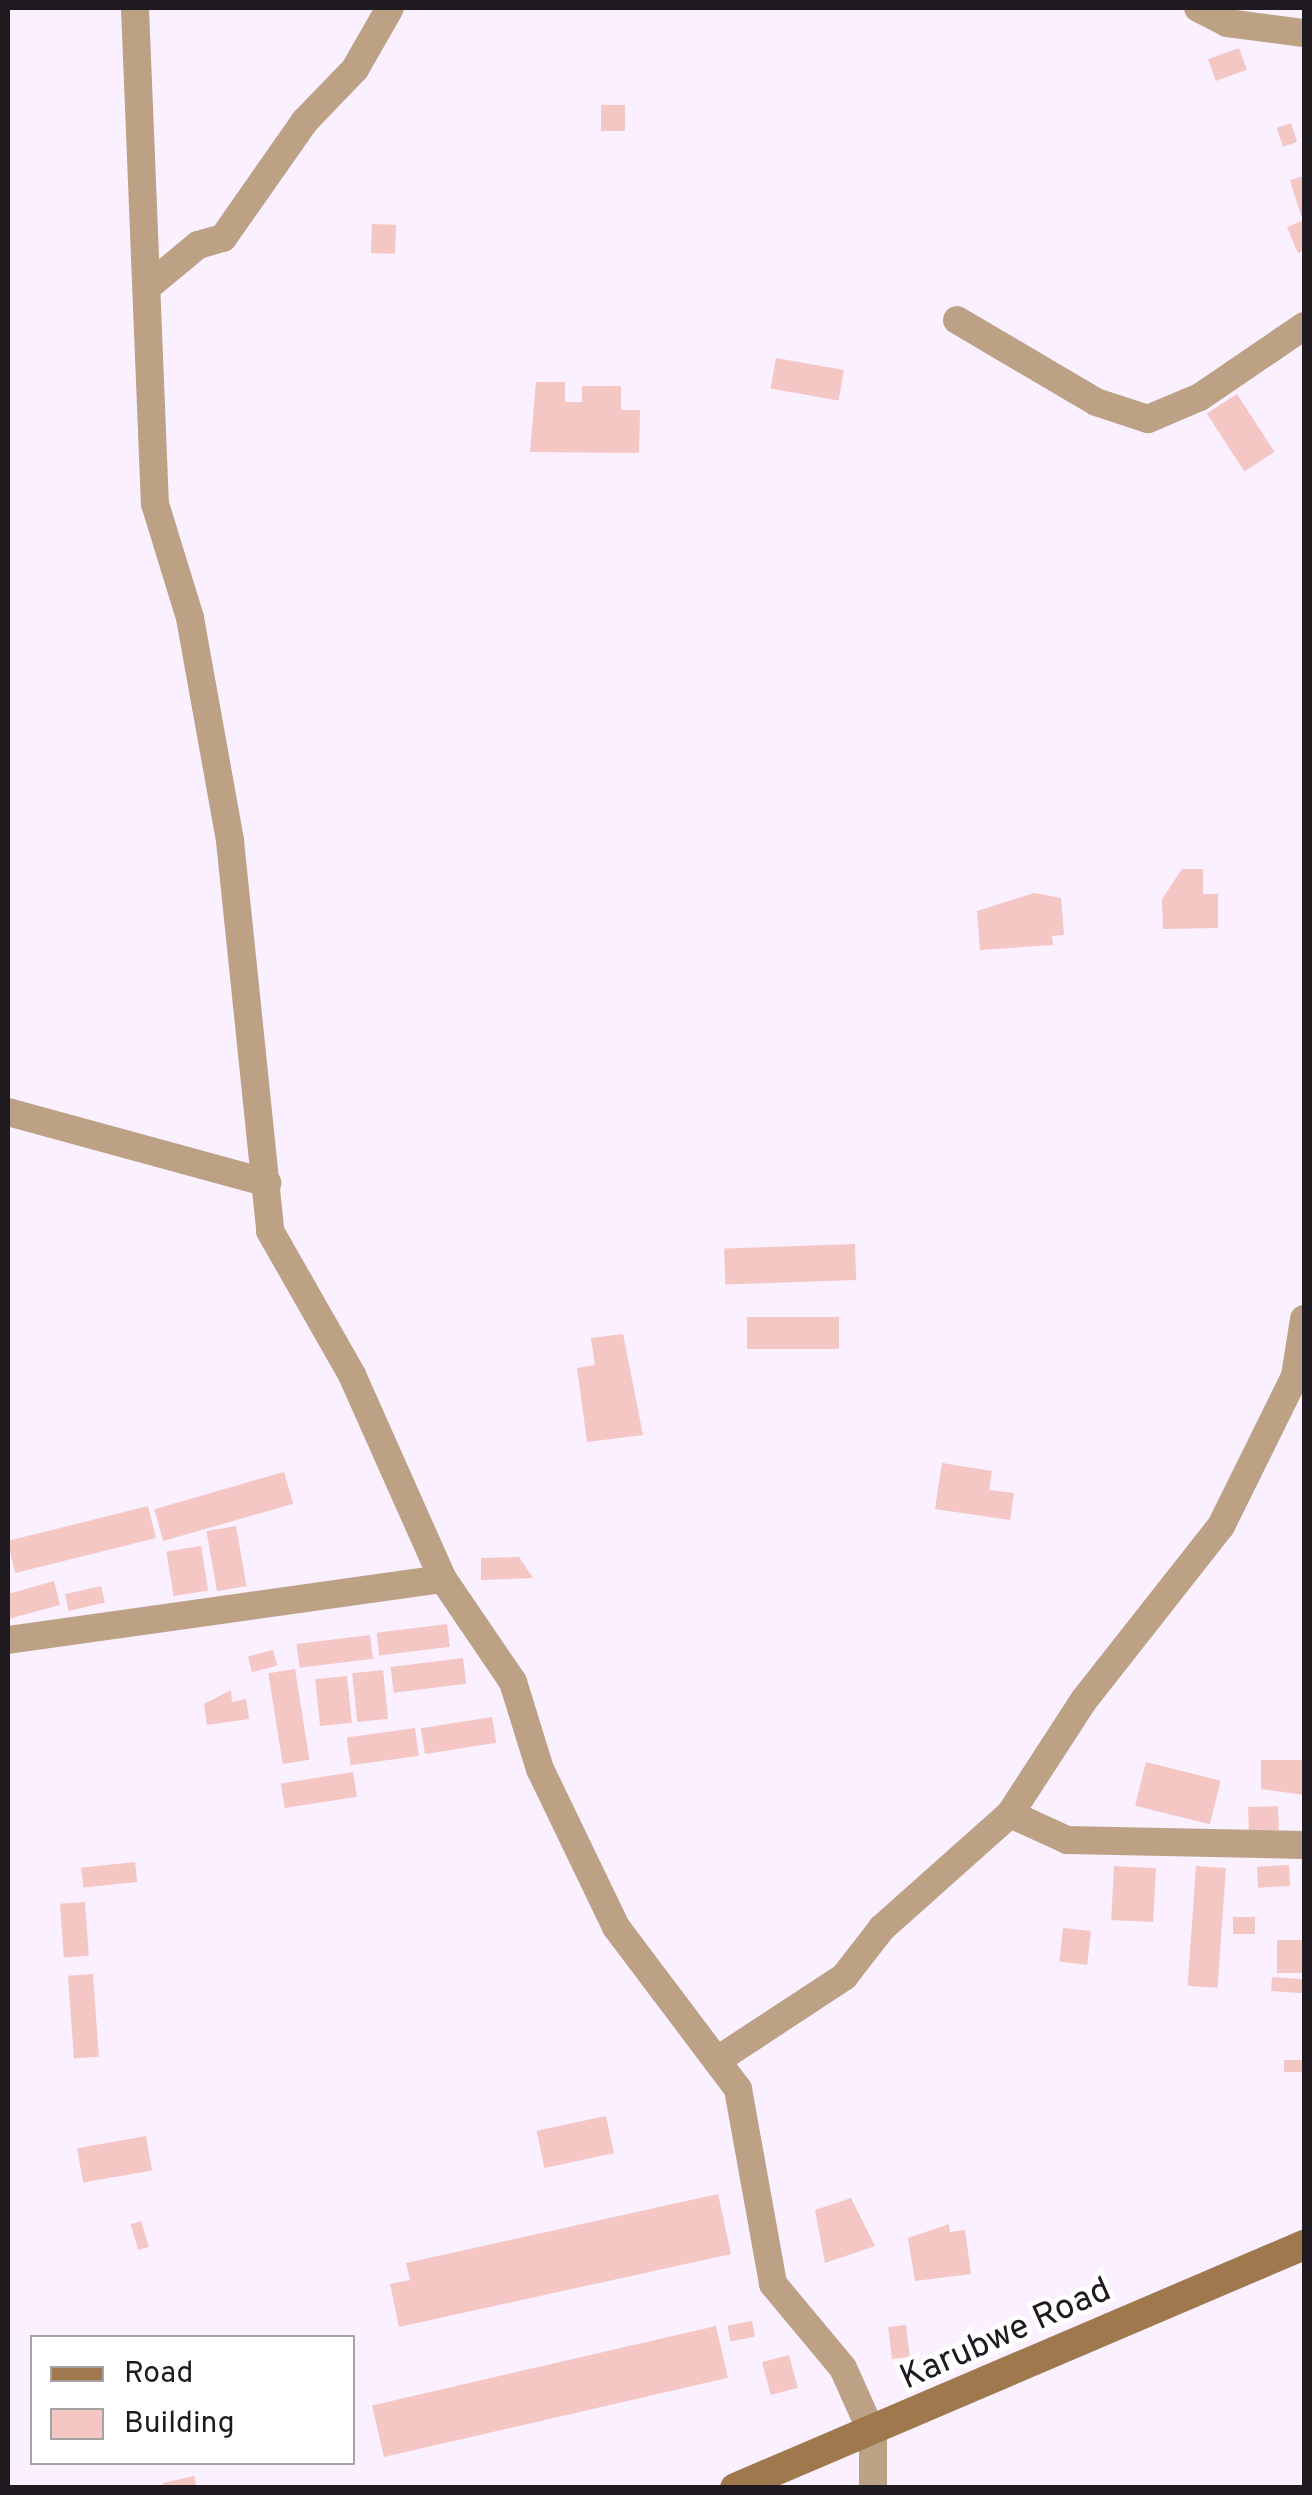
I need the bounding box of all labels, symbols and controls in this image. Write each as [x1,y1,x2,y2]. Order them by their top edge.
street label: Karubwe Road [894,2270,1118,2400]
legend [30,2335,355,2465]
text: Road [124,2356,193,2393]
text: Building [124,2406,235,2443]

